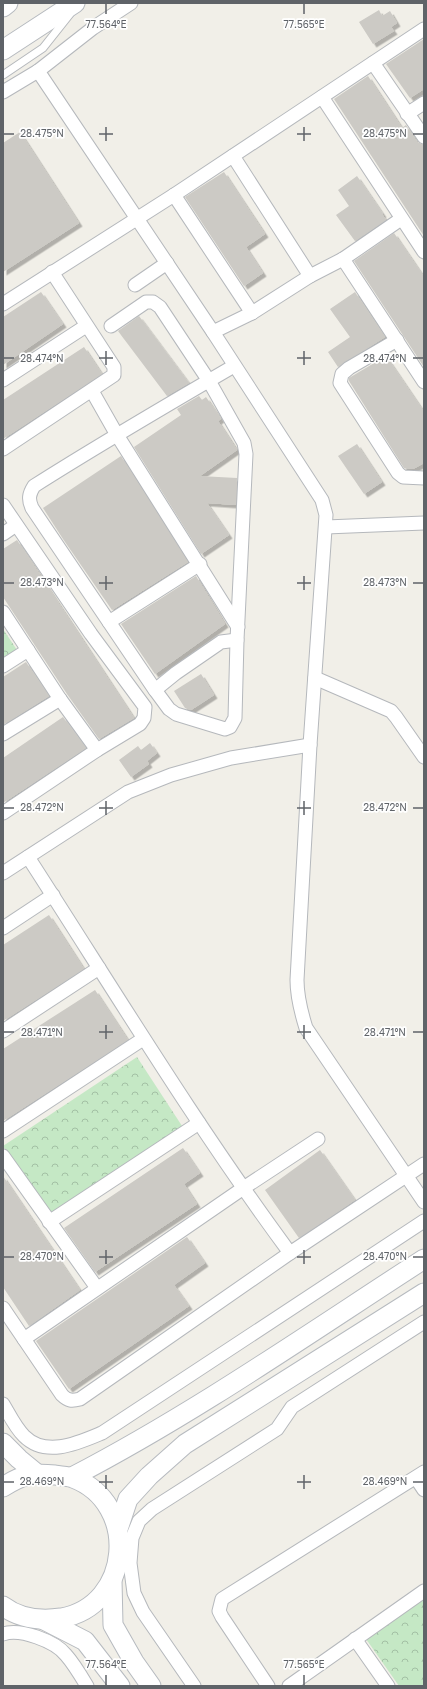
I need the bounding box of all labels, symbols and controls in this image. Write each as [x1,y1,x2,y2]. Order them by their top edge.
text: 77.564°E [85,18,127,30]
text: 77.565°E [283,18,325,30]
text: 28.475°N [20,127,64,139]
text: 28.475°N [363,127,407,139]
text: 28.474°N [20,352,64,364]
text: 28.474°N [363,352,407,364]
text: 28.473°N [20,576,64,588]
text: 28.473°N [363,576,407,588]
text: 28.472°N [20,801,64,813]
text: 28.472°N [363,801,407,813]
text: 28.471°N [21,1026,63,1038]
text: 28.471°N [364,1026,406,1038]
text: 28.470°N [20,1250,64,1262]
text: 28.470°N [363,1250,407,1262]
text: 28.469°N [20,1475,64,1487]
text: 28.469°N [363,1475,407,1487]
text: 77.564°E [85,1658,127,1670]
text: 77.565°E [283,1658,325,1670]

